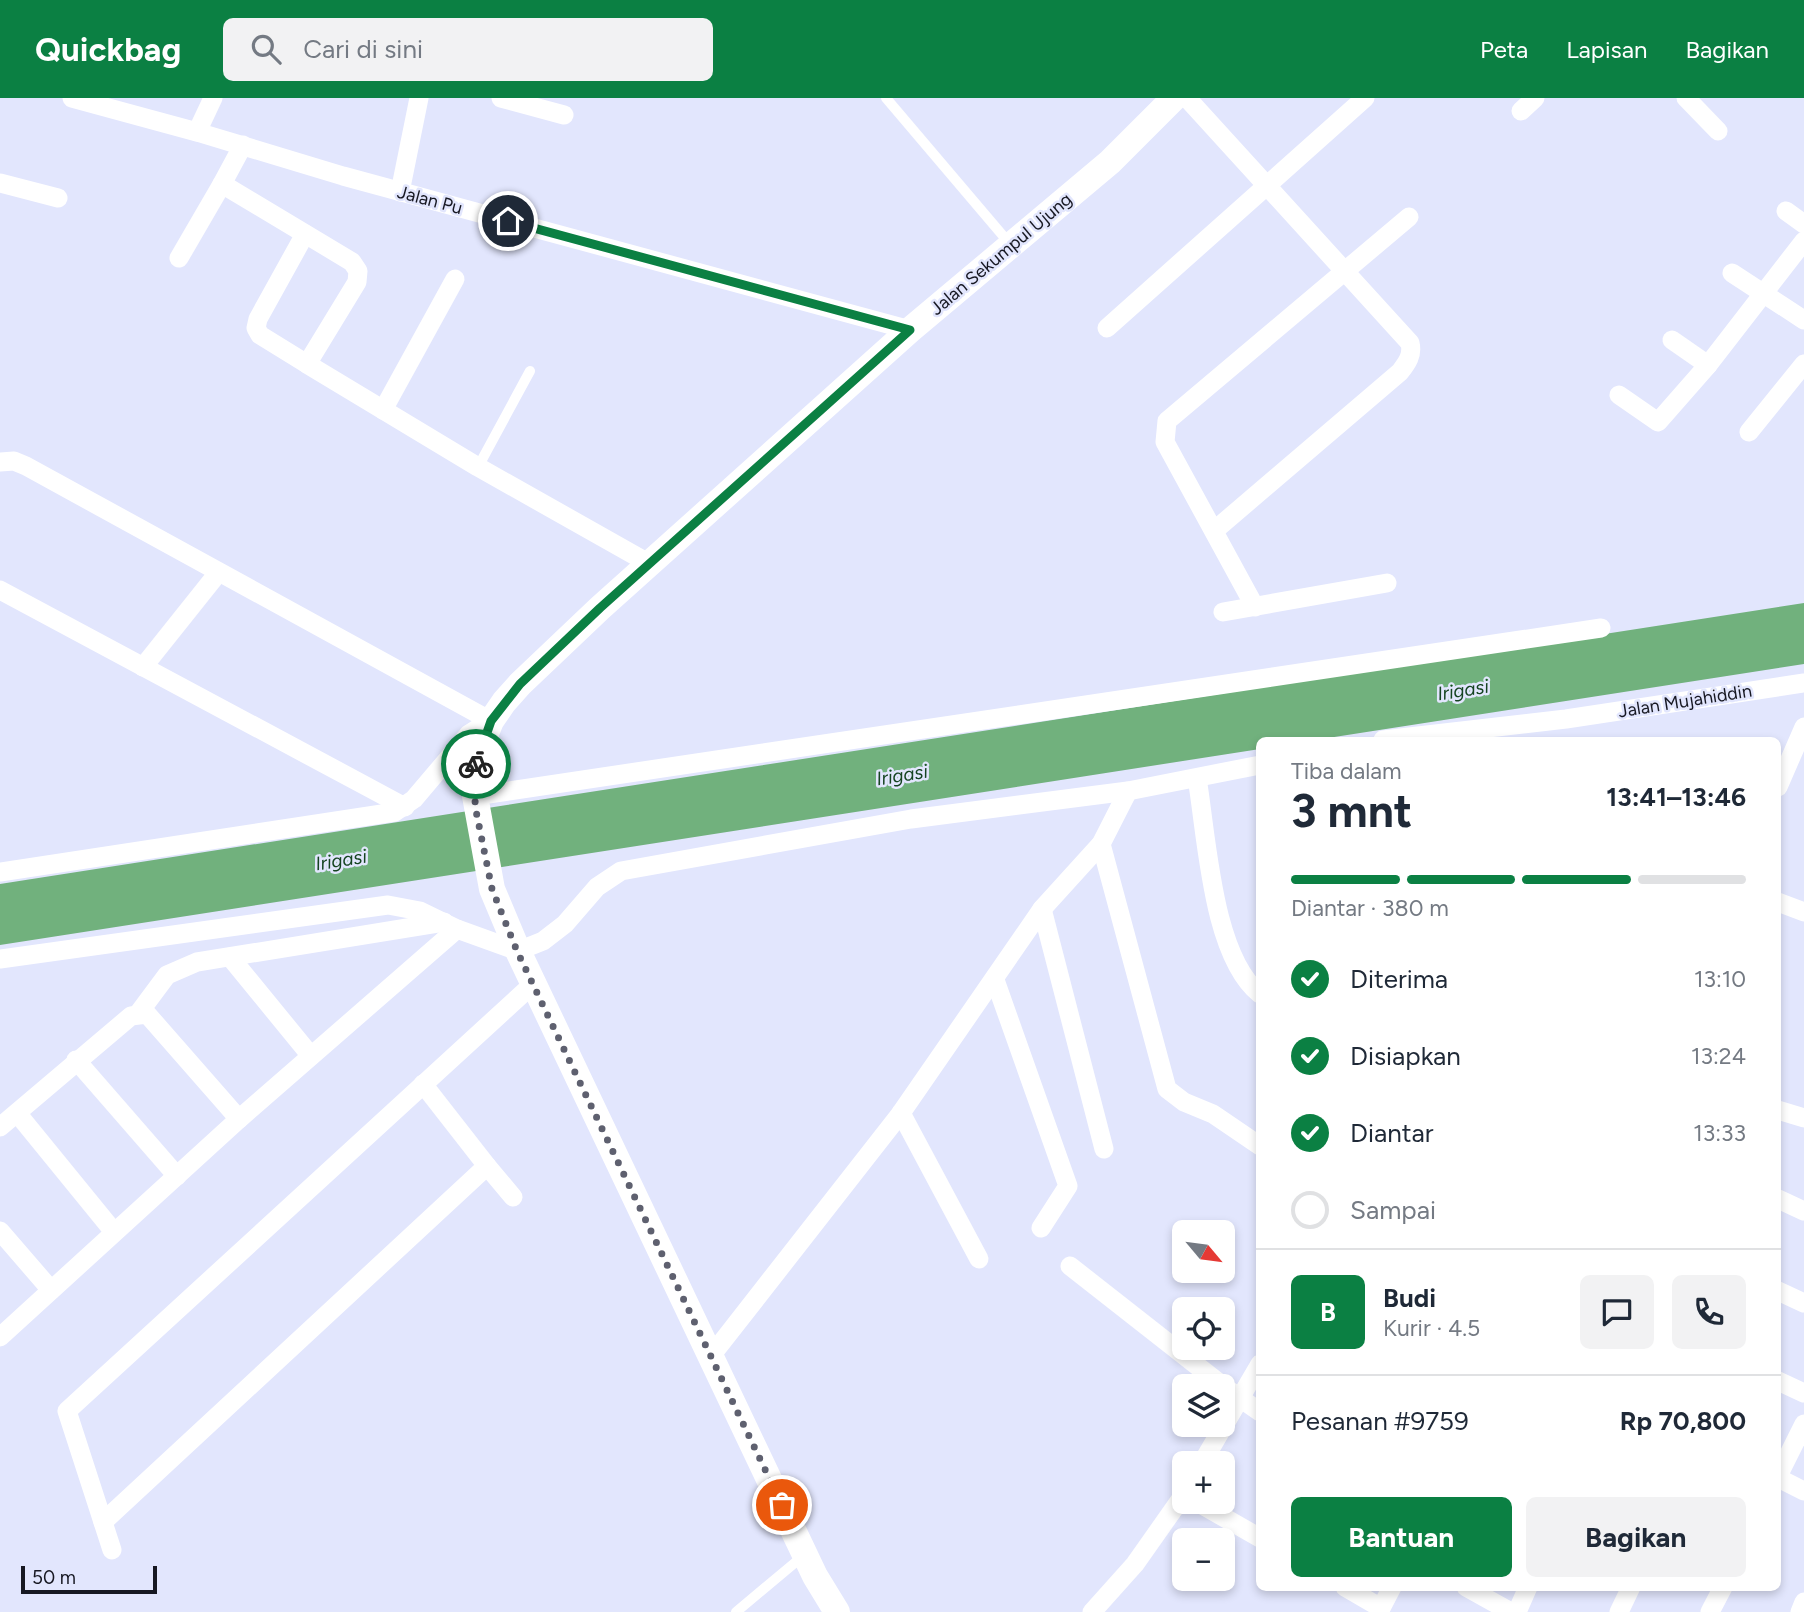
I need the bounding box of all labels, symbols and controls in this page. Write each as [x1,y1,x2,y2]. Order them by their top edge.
search box [223,18,713,81]
text: Quickbag [35,30,181,69]
icon: search [247,30,285,68]
text: Cari di sini [303,33,423,65]
text: Peta [1480,35,1528,64]
text: Lapisan [1566,35,1647,64]
text: Bagikan [1685,35,1769,64]
street label: Jalan Pu [395,181,465,219]
street label: Jalan Sekumpul Ujung [926,188,1076,320]
pin [478,191,538,251]
icon: home [489,202,527,240]
water label: Irigasi [1436,675,1491,705]
street label: Jalan Mujahiddin [1617,680,1753,722]
courier [441,729,511,799]
icon: bike [457,745,495,783]
text: Tiba dalam [1291,757,1402,785]
water label: Irigasi [875,760,930,790]
text: 13:41–13:46 [1606,781,1746,813]
text: 3 mnt [1291,783,1412,839]
water label: Irigasi [314,845,369,875]
text: Diantar · 380 m [1291,894,1449,922]
icon: check [1291,960,1329,998]
text: Diterima [1350,963,1448,995]
text: 13:10 [1694,965,1746,993]
icon: check [1291,1037,1329,1075]
text: Disiapkan [1350,1040,1461,1072]
text: 13:24 [1691,1042,1746,1070]
icon: check [1291,1114,1329,1152]
text: Diantar [1350,1117,1434,1149]
text: 13:33 [1693,1119,1746,1147]
text: Sampai [1350,1194,1436,1226]
north arrow [1172,1220,1236,1283]
map controls [1172,1220,1235,1591]
button: chat [1580,1275,1654,1349]
button: phone [1672,1275,1746,1349]
text: Budi [1383,1282,1436,1314]
text: B [1320,1296,1336,1328]
button: locate [1172,1297,1235,1360]
text: Kurir · 4.5 [1383,1314,1480,1342]
button: layers [1172,1374,1235,1437]
text: Pesanan #9759 [1291,1405,1469,1437]
text: Rp 70,800 [1620,1405,1746,1437]
button: + [1172,1451,1235,1514]
pin [752,1475,812,1535]
icon: bag [763,1486,801,1524]
button: Bantuan [1291,1497,1512,1577]
button: Bagikan [1526,1497,1746,1577]
button: − [1172,1528,1235,1591]
scale bar [21,1563,158,1595]
text: 50 m [32,1566,76,1589]

